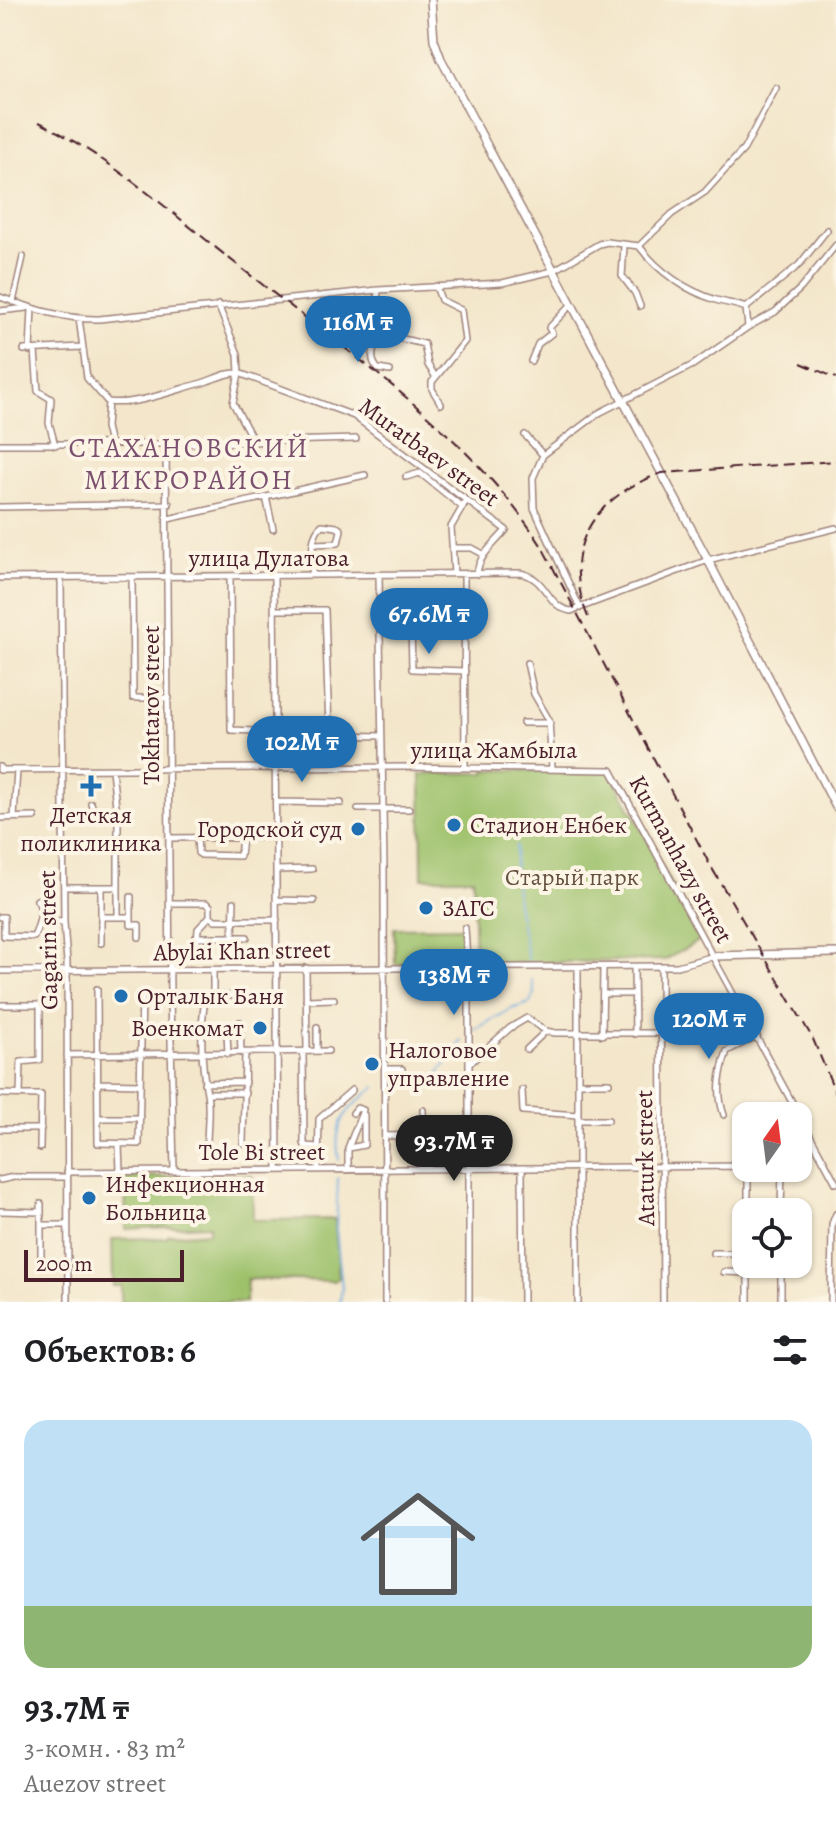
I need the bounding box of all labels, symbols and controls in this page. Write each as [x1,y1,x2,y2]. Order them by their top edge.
pin: 116M ₸ [293,296,423,364]
text: 116M ₸ [323,304,393,339]
street label: Muratbaev street [352,390,506,514]
district label: СТАХАНОВСКИЙ МИКРОРАЙОН [68,429,310,499]
street label: улица Дулатова [188,542,349,574]
pin: 67.6M ₸ [355,588,503,656]
text: 67.6M ₸ [388,596,470,631]
street label: Tokhtarov street [135,625,167,785]
pin: 102M ₸ [237,716,367,784]
text: 102M ₸ [265,724,339,759]
street label: улица Жамбыла [410,734,577,766]
street label: Kurmanhazy street [622,769,740,949]
marker: Детская поликлиника [80,775,102,797]
place label: Детская поликлиника [20,799,162,859]
place label: Стадион Енбек [470,809,627,841]
place label: Городской суд [197,813,342,845]
marker: Стадион Енбек [445,816,463,834]
marker: Городской суд [349,820,367,838]
park label: Старый парк [505,861,639,893]
street label: Gagarin street [31,870,65,1010]
place label: ЗАГС [442,892,495,924]
marker: ЗАГС [417,899,435,917]
street label: Abylai Khan street [152,933,331,969]
pin: 138M ₸ [389,949,519,1017]
text: 138M ₸ [418,957,490,992]
place label: Орталык Баня [137,980,284,1012]
marker: Орталык Баня [112,987,130,1005]
pin: 120M ₸ [644,993,774,1061]
text: 120M ₸ [672,1001,746,1036]
place label: Военкомат [131,1012,244,1044]
marker: Военкомат [251,1019,269,1037]
place label: Налоговое управление [387,1034,509,1094]
marker: Налоговое управление [363,1055,381,1073]
street label: Ataturk street [628,1090,662,1227]
north arrow [732,1102,812,1182]
map controls [732,1102,812,1278]
pin: 93.7M ₸ [380,1115,528,1183]
text: 93.7M ₸ [414,1123,494,1158]
street label: Tole Bi street [199,1136,325,1168]
place label: Инфекционная Больница [105,1168,265,1228]
marker: Инфекционная Больница [80,1189,98,1207]
button: locate [732,1198,812,1278]
scale bar [24,1246,184,1282]
text: 200 m [36,1249,93,1279]
text: Объектов: 6 [24,1327,196,1374]
icon: filters [768,1328,812,1372]
icon: home [346,1472,490,1616]
text: 93.7M ₸ [24,1684,129,1731]
text: 3-комн. · 83 m² [24,1731,185,1766]
text: Auezov street [24,1766,166,1801]

